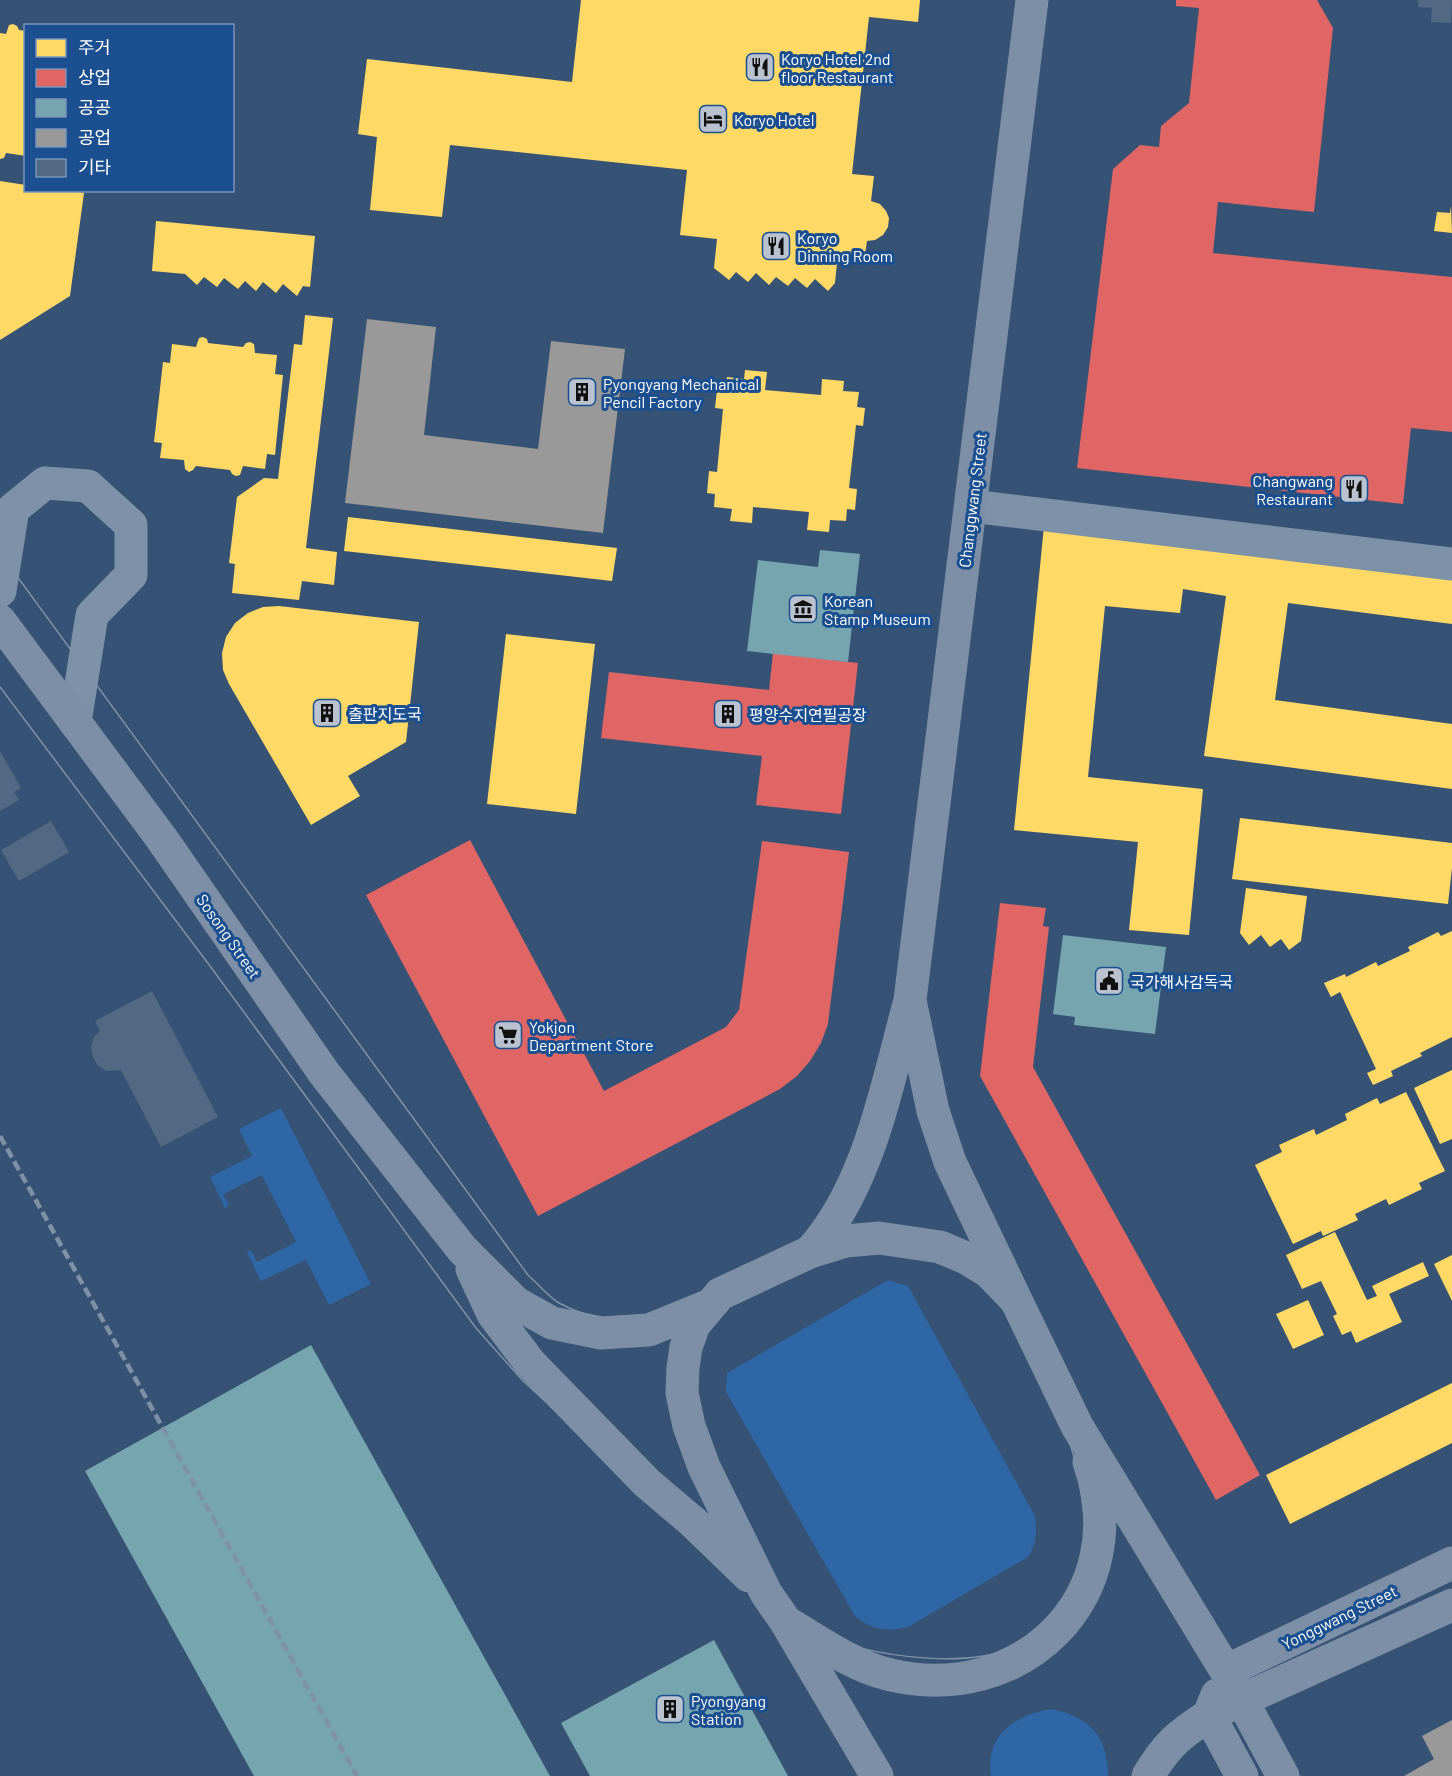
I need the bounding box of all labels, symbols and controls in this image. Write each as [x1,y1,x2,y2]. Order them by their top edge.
legend [24,24,234,192]
text: 주거 [78,36,111,58]
place label: Koryo Hotel 2nd floor Restaurant [781,49,894,86]
restaurant icon: Koryo Hotel 2nd floor Restaurant [744,51,776,83]
text: 상업 [78,66,111,88]
text: 공공 [78,96,111,118]
hotel icon: Koryo Hotel [697,103,729,135]
place label: Koryo Hotel [734,110,814,129]
text: 공업 [78,126,111,148]
text: 기타 [78,156,112,178]
place label: Koryo Dinning Room [797,228,893,265]
restaurant icon: Koryo Dinning Room [760,230,792,262]
place label: Pyongyang Mechanical Pencil Factory [603,374,759,411]
building icon: Pyongyang Mechanical Pencil Factory [566,376,598,408]
street label: Changgwang Street [954,431,990,569]
place label: Changwang Restaurant [1253,471,1333,508]
restaurant icon: Changwang Restaurant [1338,473,1370,505]
place label: Korean Stamp Museum [824,591,931,628]
museum icon: Korean Stamp Museum [787,593,819,625]
building icon: 출판지도국 [311,697,343,729]
building icon: 평양수지연필공장 [712,698,744,730]
place label: 출판지도국 [348,704,422,723]
place label: 평양수지연필공장 [749,705,867,724]
street label: Sosong Street [193,890,265,982]
public building icon: 국가해사감독국 [1093,965,1125,997]
place label: 국가해사감독국 [1130,972,1233,991]
place label: Yokjon Department Store [529,1017,654,1054]
supermarket icon: Yokjon Department Store [492,1019,524,1051]
street label: Yonggwang Street [1278,1581,1400,1653]
place label: Pyongyang Station [691,1691,766,1728]
building icon: Pyongyang Station [654,1693,686,1725]

